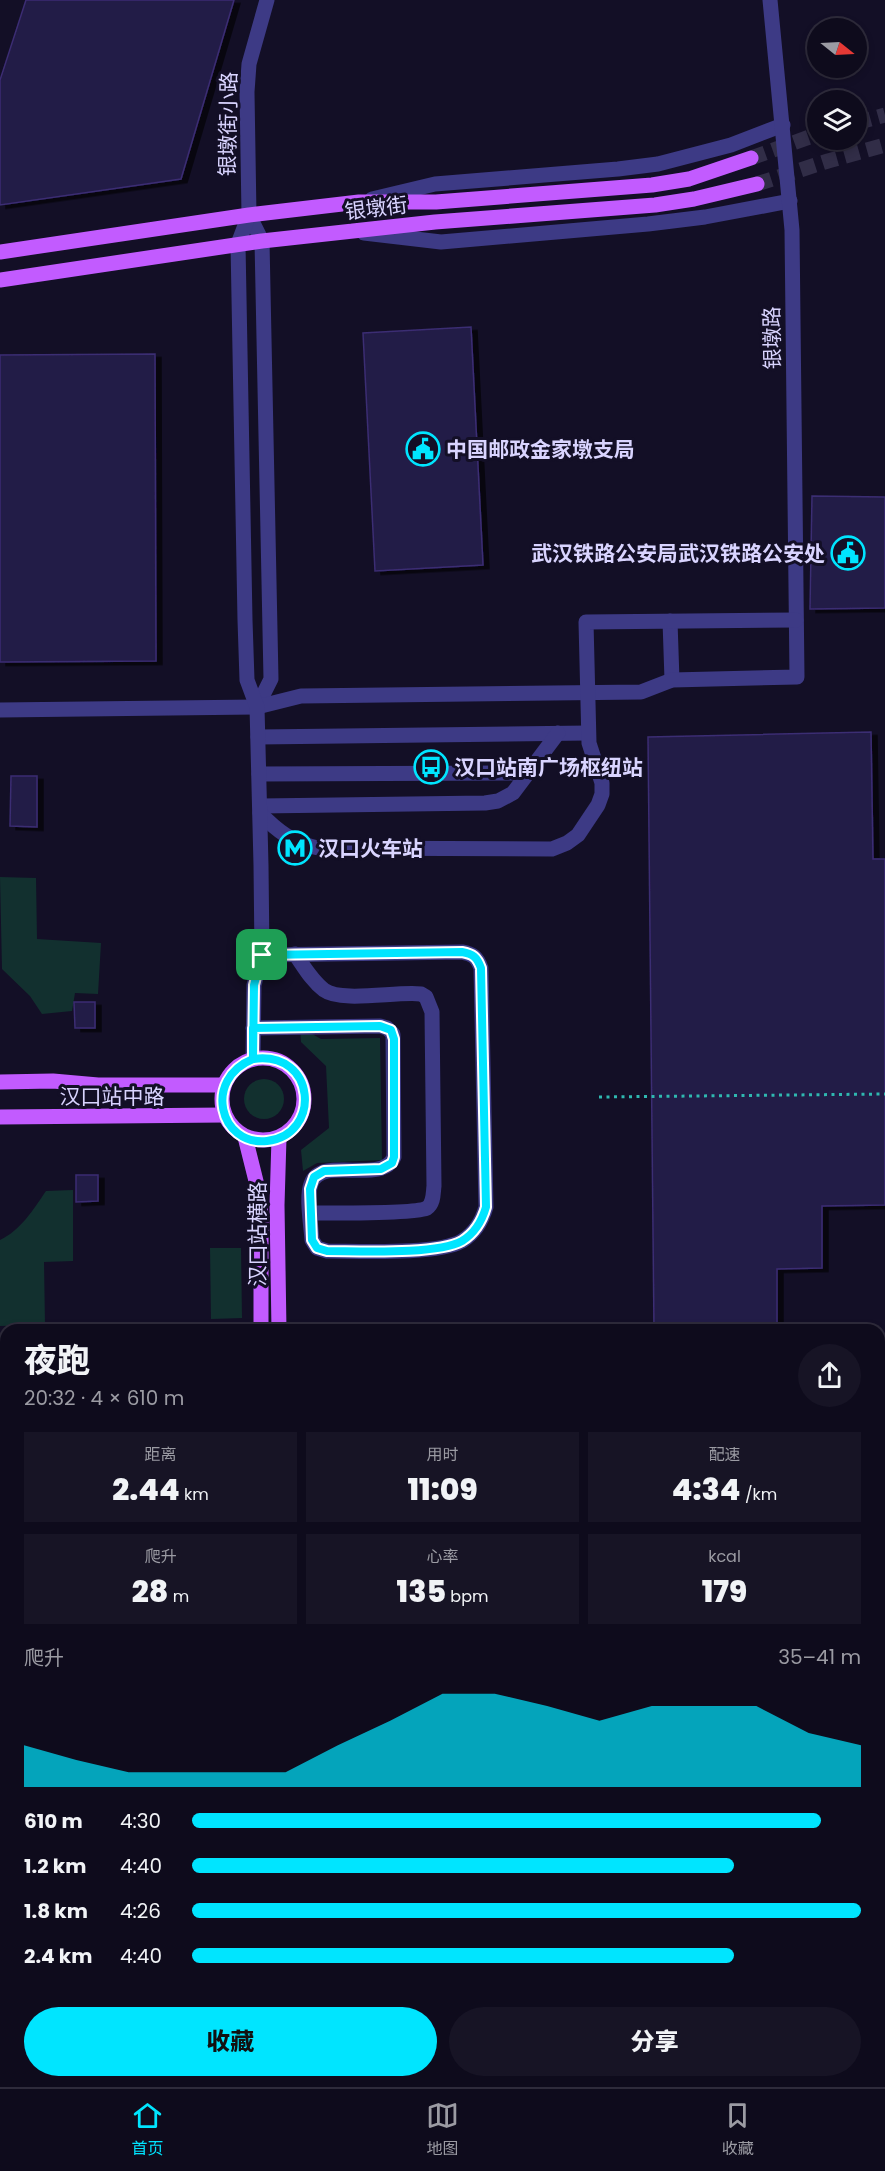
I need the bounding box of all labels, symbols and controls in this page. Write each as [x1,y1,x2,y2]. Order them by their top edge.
north arrow [807,18,867,78]
map controls [807,18,867,150]
street label: 银墩街小路 [213,71,243,177]
button: layers [807,90,867,150]
street label: 银墩街 [343,190,409,226]
street label: 银墩路 [757,306,787,370]
public building icon: 中国邮政金家墩支局 [405,431,441,467]
place label: 中国邮政金家墩支局 [446,435,635,464]
public building icon: 武汉铁路公安局武汉铁路公安处 [830,535,866,571]
place label: 武汉铁路公安局武汉铁路公安处 [531,539,825,568]
bus stop icon: 汉口站南广场枢纽站 [413,749,449,785]
place label: 汉口站南广场枢纽站 [454,753,643,782]
metro station icon: 汉口火车站 [277,830,313,866]
place label: 汉口火车站 [318,834,423,863]
pin [236,929,287,980]
icon: arrive [245,938,278,971]
street label: 汉口站中路 [60,1082,165,1111]
street label: 汉口站横路 [243,1182,272,1287]
text: 夜跑 [24,1337,90,1384]
button: share [798,1344,861,1407]
text: 20:32 · 4 × 610 m [24,1384,184,1412]
text: 距离 [144,1443,177,1466]
text: 用时 [426,1443,459,1466]
text: 配速 [708,1443,741,1466]
text: 2.44 [112,1468,180,1511]
text: 11:09 [407,1468,478,1511]
text: 4:34 [672,1468,741,1511]
text: km [180,1483,209,1506]
text: /km [741,1483,777,1506]
text: 爬升 [144,1545,177,1568]
text: 心率 [426,1545,459,1568]
text: kcal [708,1545,741,1568]
text: 28 [132,1570,168,1613]
text: 135 [397,1570,446,1613]
text: 179 [702,1570,747,1613]
text: m [168,1585,189,1608]
text: bpm [446,1585,488,1608]
text: 35–41 m [778,1643,861,1671]
text: 爬升 [24,1644,64,1672]
text: 610 m [24,1807,83,1835]
text: 4:30 [120,1807,161,1835]
text: 1.2 km [24,1852,86,1880]
text: 4:40 [120,1852,162,1880]
text: 1.8 km [24,1897,88,1925]
text: 4:26 [120,1897,161,1925]
text: 2.4 km [24,1942,92,1970]
text: 4:40 [120,1942,162,1970]
button: 收藏 [24,2007,437,2076]
button: 分享 [449,2007,861,2076]
tab: 首页 [131,2099,164,2161]
tab: 地图 [426,2099,459,2161]
tab: 收藏 [721,2099,754,2161]

